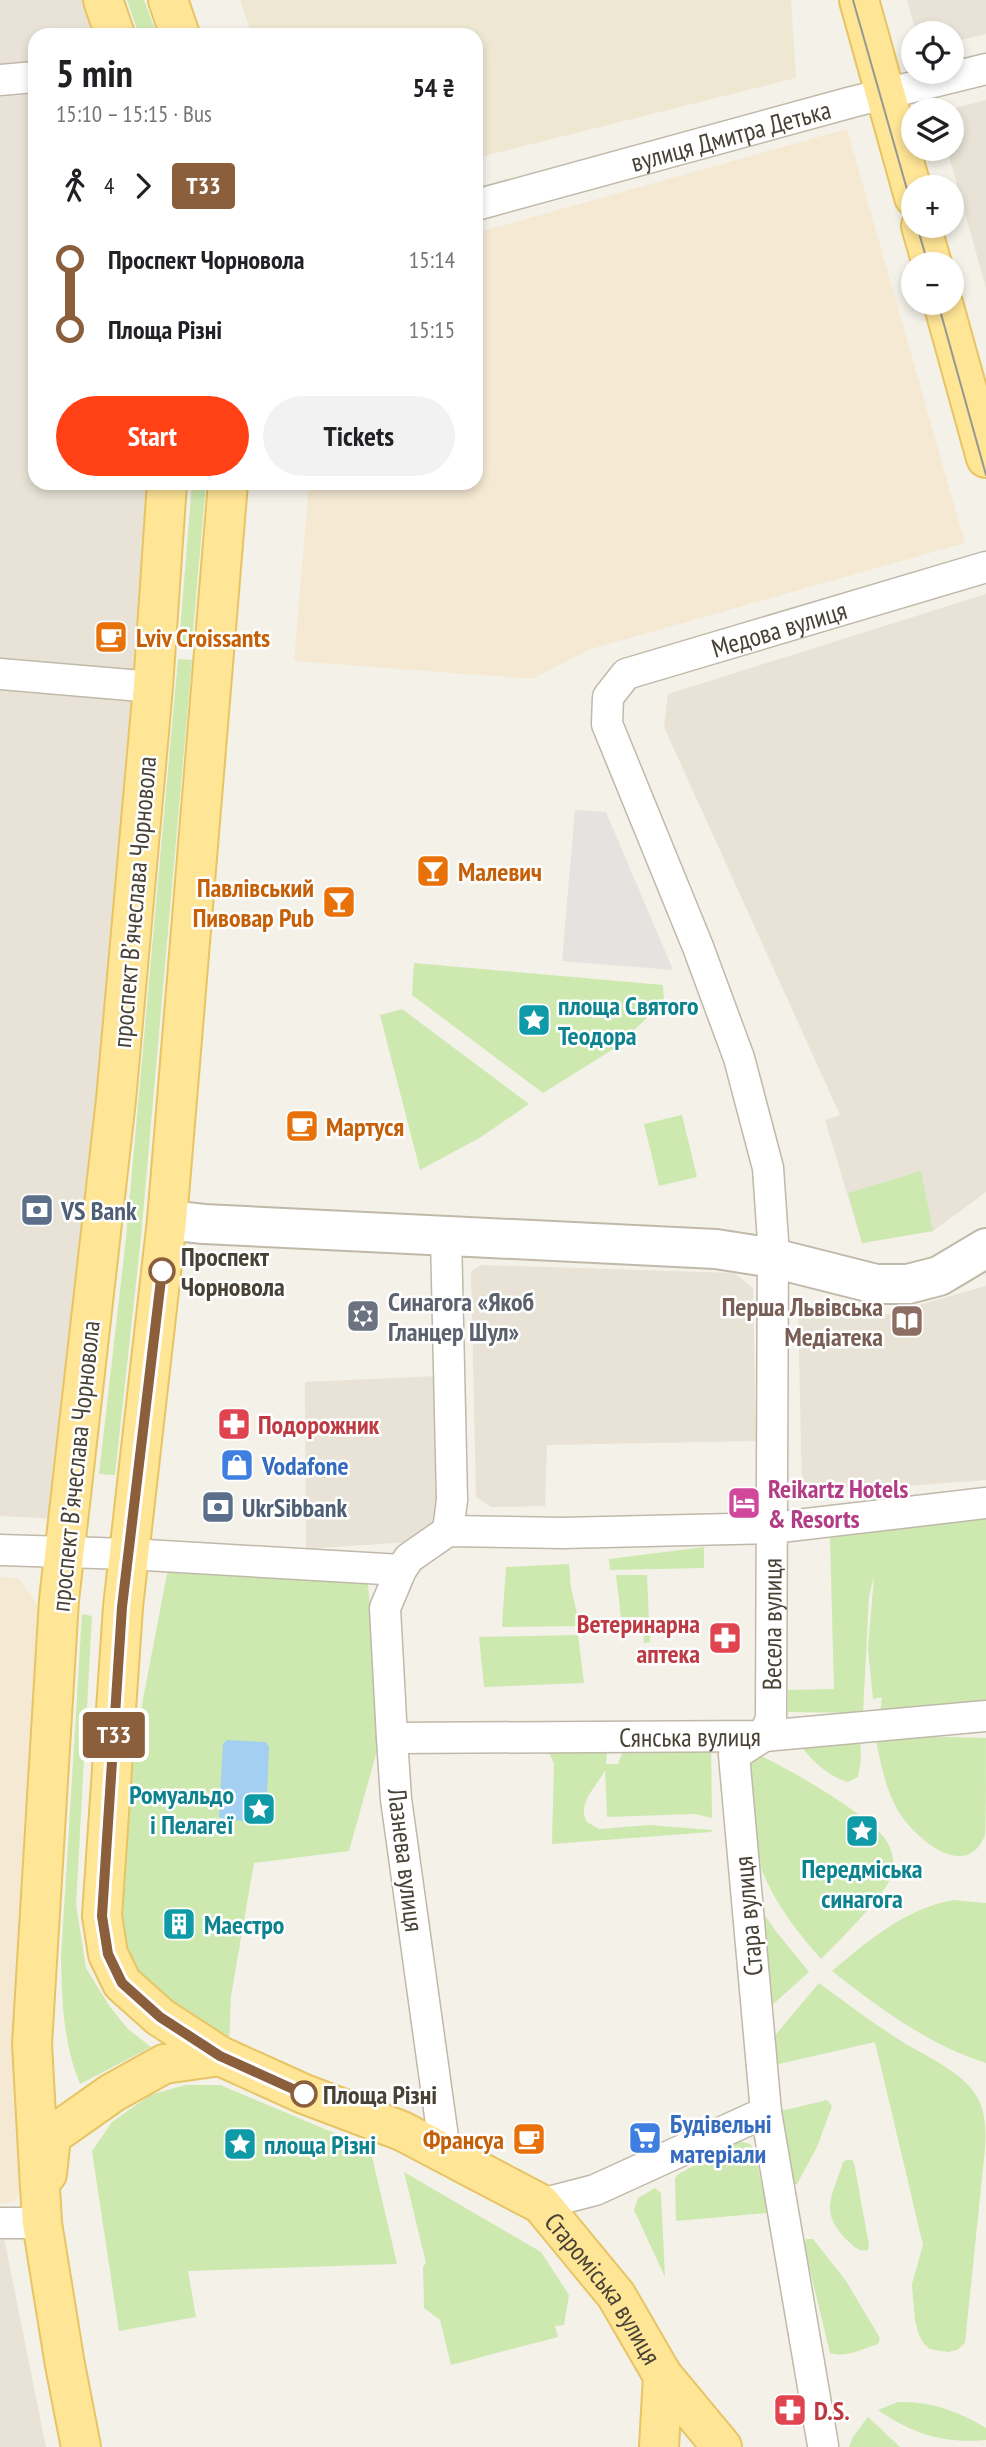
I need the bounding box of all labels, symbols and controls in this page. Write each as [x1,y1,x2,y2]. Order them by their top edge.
map controls [901,21,964,315]
button: locate [901,21,964,84]
text: 5 min [56,48,133,97]
text: 54 ₴ [412,71,455,104]
street label: вулиця Дмитра Детька [627,92,834,178]
button: layers [901,98,964,161]
text: 15:10 – 15:15 · Bus [56,99,212,128]
icon: walk [56,167,94,205]
icon: forward [124,167,162,205]
text: Т33 [186,170,221,201]
text: 4 [104,171,114,200]
button: + [901,175,964,238]
text: Проспект Чорновола [108,243,305,276]
text: 15:14 [409,245,455,274]
button: − [901,252,964,315]
text: Площа Різні [108,313,222,346]
text: 15:15 [409,315,455,344]
button: Start [56,396,249,476]
button: Tickets [263,396,455,476]
street label: Медова вулиця [707,593,850,664]
cafe icon: Lviv Croissants [92,618,130,656]
place label: Lviv Croissants [136,621,270,654]
street label: проспект Вʼячеслава Чорновола [105,755,163,1049]
bar icon: Малевич [414,852,452,890]
place label: Малевич [458,855,542,888]
place label: Павлівський Пивовар Pub [193,871,314,934]
bar icon: Павлівський Пивовар Pub [320,883,358,921]
place label: площа Святого Теодора [558,989,699,1052]
place icon: площа Святого Теодора [515,1001,553,1039]
cafe icon: Мартуся [283,1107,321,1145]
place label: Мартуся [326,1110,404,1143]
bank icon: VS Bank [18,1191,56,1229]
place label: VS Bank [60,1194,137,1227]
place label: Проспект Чорновола [181,1240,285,1303]
marker: Проспект Чорновола [149,1258,175,1284]
place label: Синагога «Якоб Гланцер Шул» [388,1285,534,1348]
place label: Перша Львівська Медіатека [722,1290,883,1353]
synagogue icon: Синагога «Якоб Гланцер Шул» [344,1297,382,1335]
library icon: Перша Львівська Медіатека [888,1302,926,1340]
street label: проспект Вʼячеслава Чорновола [43,1319,107,1613]
pharmacy icon: Подорожник [215,1405,253,1443]
place label: Подорожник [258,1408,380,1441]
shop icon: Vodafone [218,1446,256,1484]
place label: Vodafone [261,1449,349,1482]
place label: Reikartz Hotels & Resorts [768,1472,908,1535]
hotel icon: Reikartz Hotels & Resorts [725,1484,763,1522]
bank icon: UkrSibbank [199,1488,237,1526]
place label: UkrSibbank [242,1491,347,1524]
street label: Весела вулиця [755,1558,788,1690]
place label: Ветеринарна аптека [577,1607,700,1670]
pharmacy icon: Ветеринарна аптека [706,1619,744,1657]
line badge: Т33 [74,1712,154,1758]
text: Т33 [97,1719,131,1750]
street label: Сянська вулиця [619,1720,761,1753]
place label: Ромуальдо і Пелагеї [129,1778,234,1841]
street label: Лазнева вулиця [381,1785,431,1934]
place icon: Ромуальдо і Пелагеї [240,1790,278,1828]
place icon: Передміська синагога [843,1812,881,1850]
place label: Передміська синагога [801,1852,923,1915]
street label: Стара вулиця [726,1855,770,1977]
building icon: Маестро [160,1905,198,1943]
place label: Маестро [204,1908,284,1941]
place label: Площа Різні [323,2078,437,2111]
marker: Площа Різні [291,2081,317,2107]
place label: Будівельні матеріали [670,2107,772,2170]
supermarket icon: Будівельні матеріали [626,2119,664,2157]
cafe icon: Франсуа [510,2120,548,2158]
place label: Франсуа [423,2123,504,2156]
place icon: площа Різні [221,2125,259,2163]
place label: площа Різні [264,2128,376,2161]
street label: Староміська вулиця [538,2205,669,2370]
pharmacy icon: D.S. [771,2391,809,2429]
place label: D.S. [814,2394,850,2427]

